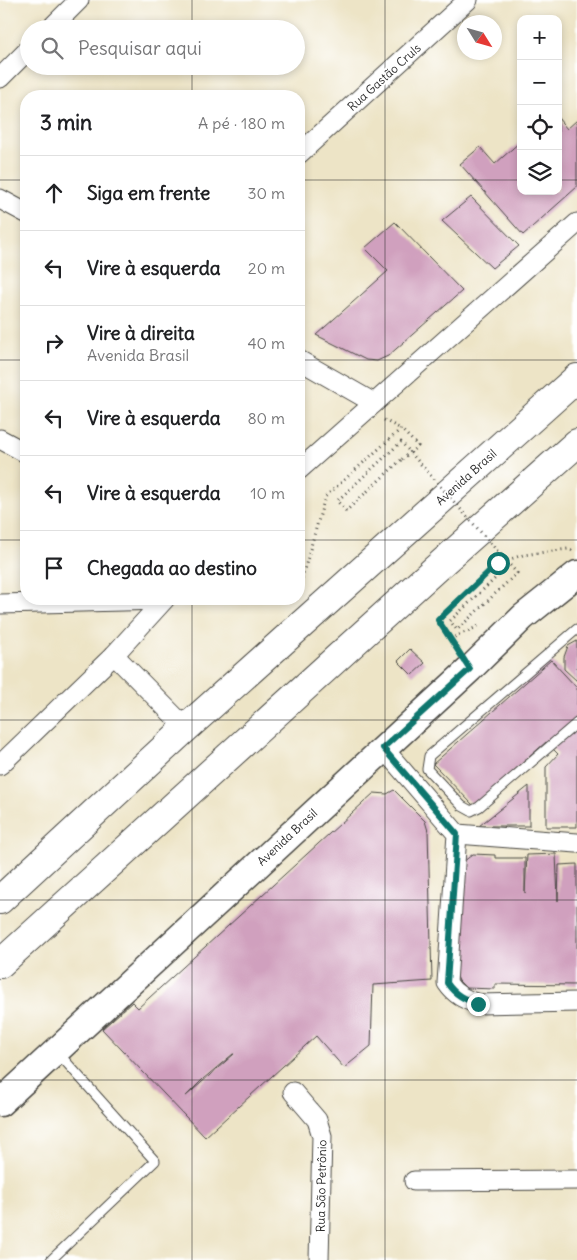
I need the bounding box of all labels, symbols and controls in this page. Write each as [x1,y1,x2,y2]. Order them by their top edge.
north arrow [457,15,502,60]
map controls [517,15,562,195]
button: + [517,15,562,60]
search box [20,20,305,75]
icon: search [38,34,66,62]
text: Pesquisar aqui [78,36,202,60]
street label: Rua Gastão Cruls [344,40,424,114]
button: − [517,60,562,105]
button: locate [517,105,562,150]
text: 3 min [40,109,92,136]
text: A pé · 180 m [198,113,285,133]
button: layers [517,150,562,195]
icon: ahead [40,179,68,207]
text: Siga em frente [87,181,210,205]
text: 30 m [248,183,285,203]
icon: left [40,254,68,282]
text: Vire à esquerda [87,256,221,280]
text: 20 m [248,258,285,278]
text: Vire à direita [87,321,195,345]
icon: right [40,329,68,357]
text: 40 m [247,333,285,353]
text: Avenida Brasil [87,345,189,365]
icon: left [40,404,68,432]
text: Vire à esquerda [87,406,221,430]
text: 80 m [247,408,285,428]
street label: Avenida Brasil [433,446,499,508]
icon: left [40,479,68,507]
text: Vire à esquerda [87,481,221,505]
text: 10 m [250,483,285,503]
route start [487,552,510,575]
icon: arrive [40,554,68,582]
text: Chegada ao destino [87,556,257,580]
street label: Avenida Brasil [254,805,320,869]
route end [467,993,490,1016]
street label: Rua São Petrônio [313,1139,329,1232]

